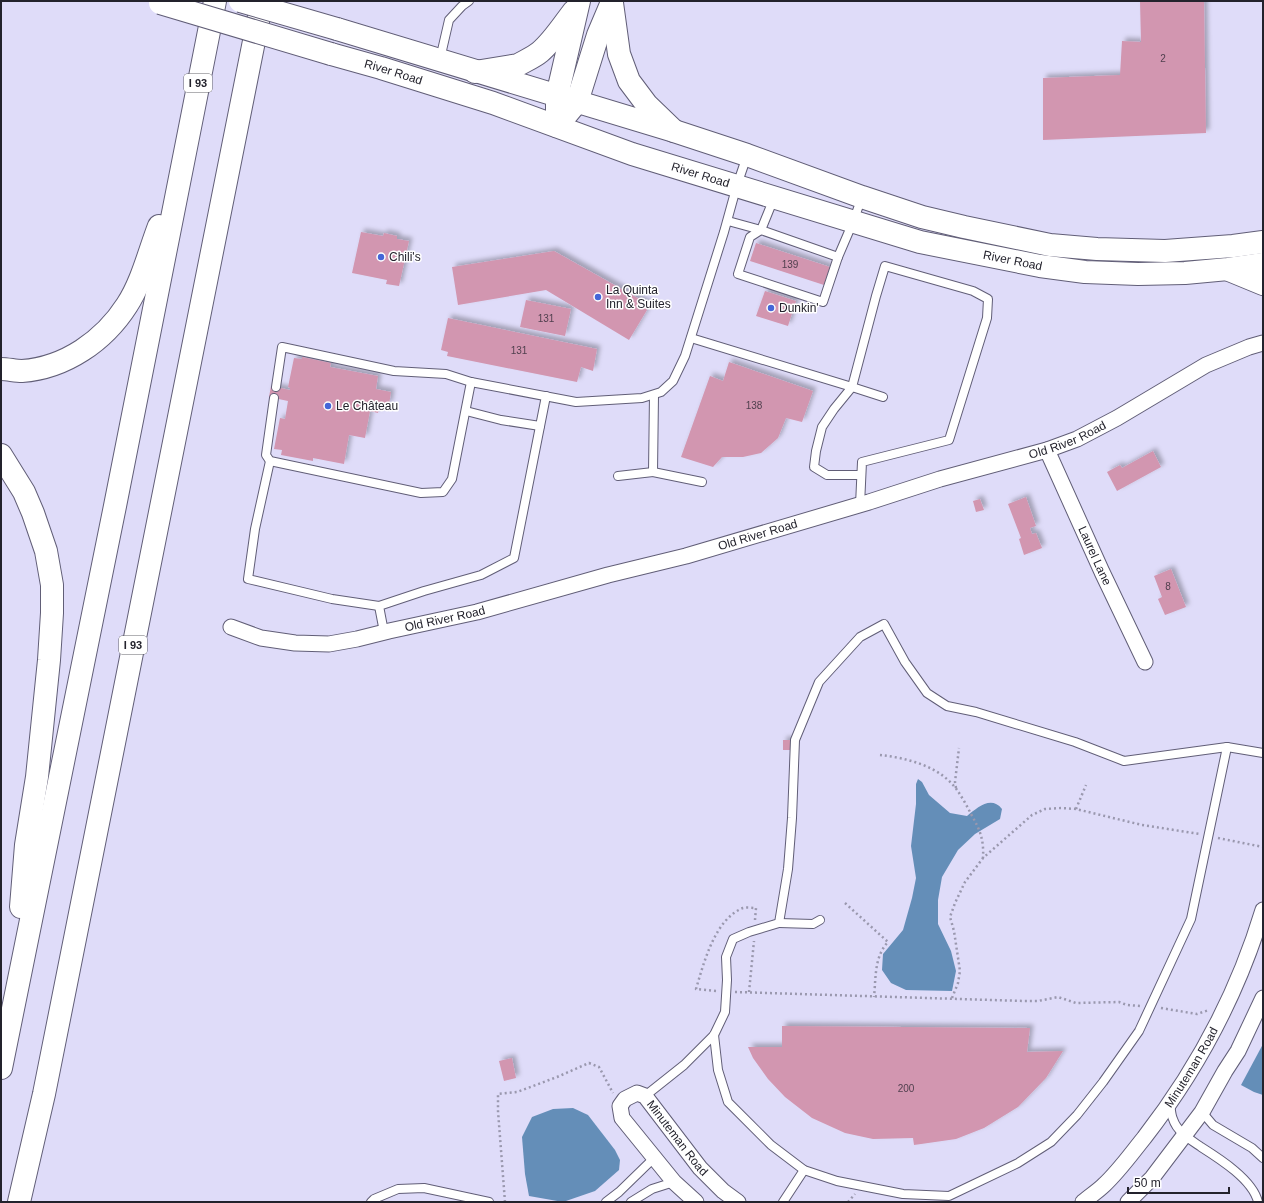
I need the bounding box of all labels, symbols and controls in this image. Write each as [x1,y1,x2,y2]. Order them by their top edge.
house number: 2 [1160,53,1166,64]
street label: River Road [363,57,424,88]
road number: I 93 [184,74,212,92]
street label: River Road [670,159,731,190]
street label: River Road [982,248,1044,273]
place label: Chili's [389,250,421,264]
marker: Chili's [376,252,386,262]
house number: 139 [782,259,799,270]
place label: La Quinta Inn & Suites [606,283,671,311]
marker: La Quinta Inn & Suites [593,292,603,302]
place label: Dunkin' [779,301,819,315]
marker: Dunkin' [766,303,776,313]
house number: 131 [538,313,555,324]
house number: 131 [511,345,528,356]
place label: Le Château [336,399,398,413]
house number: 138 [746,400,763,411]
marker: Le Château [323,401,333,411]
street label: Old River Road [1027,418,1108,462]
street label: Old River Road [716,516,799,553]
street label: Laurel Lane [1075,524,1114,588]
house number: 8 [1165,581,1171,592]
street label: Old River Road [403,603,487,634]
road number: I 93 [119,636,147,654]
street label: Minuteman Road [1162,1025,1221,1110]
house number: 200 [898,1083,915,1094]
street label: Minuteman Road [644,1098,711,1179]
scale bar [1128,1169,1229,1195]
text: 50 m [1134,1176,1161,1190]

